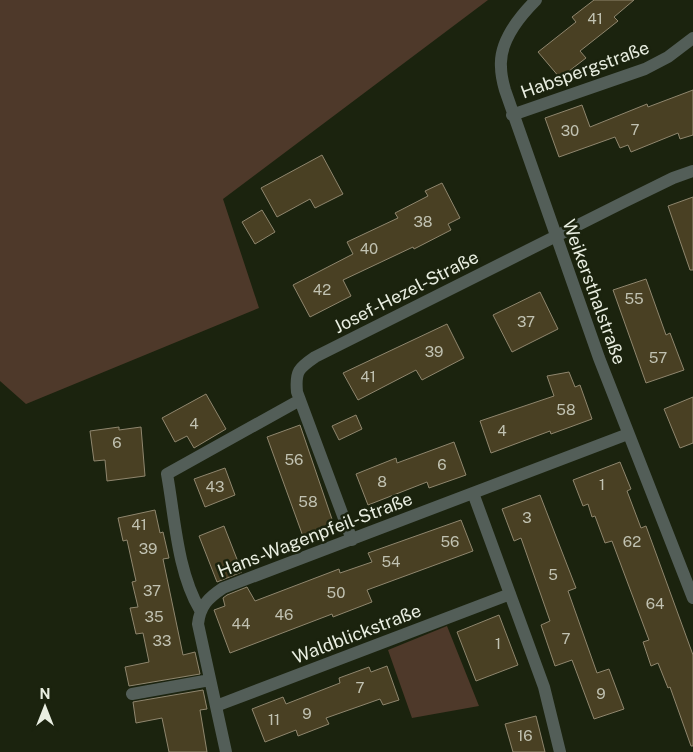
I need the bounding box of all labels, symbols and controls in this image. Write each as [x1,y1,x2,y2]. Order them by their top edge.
house number: 41 [587,10,603,27]
street label: Habspergstraße [518,37,652,103]
house number: 7 [630,121,640,138]
house number: 30 [561,122,579,139]
house number: 38 [413,213,433,230]
street label: Weikersthalstraße [558,216,630,367]
house number: 40 [360,240,378,257]
street label: Josef-Hezel-Straße [330,246,482,337]
house number: 42 [313,281,331,298]
house number: 55 [624,290,644,307]
house number: 37 [517,313,535,330]
house number: 39 [425,343,443,360]
house number: 57 [649,349,667,366]
house number: 41 [360,368,376,385]
house number: 58 [556,401,576,418]
house number: 4 [189,415,199,432]
house number: 4 [497,422,507,439]
house number: 6 [112,434,122,451]
house number: 56 [285,451,303,468]
house number: 6 [437,456,447,473]
house number: 8 [377,473,387,490]
house number: 1 [599,476,605,493]
house number: 43 [206,478,224,495]
street label: Hans-Wagenpfeil-Straße [215,488,415,581]
house number: 58 [298,493,318,510]
house number: 3 [522,509,532,526]
house number: 41 [131,516,147,533]
house number: 56 [441,533,459,550]
house number: 62 [623,533,641,550]
house number: 39 [139,540,157,557]
house number: 54 [381,553,401,570]
house number: 5 [548,566,558,583]
house number: 37 [143,582,161,599]
house number: 50 [327,584,345,601]
house number: 64 [646,595,664,612]
street label: Waldblickstraße [290,599,424,668]
house number: 46 [275,606,293,623]
house number: 35 [144,608,164,625]
house number: 44 [232,615,250,632]
house number: 7 [561,630,571,647]
house number: 33 [153,632,171,649]
house number: 1 [495,635,501,652]
house number: 7 [355,679,365,696]
north arrow [20,682,70,732]
house number: 9 [596,685,606,702]
text: N [40,686,50,702]
house number: 9 [302,705,312,722]
house number: 11 [268,711,280,728]
house number: 16 [517,727,533,744]

